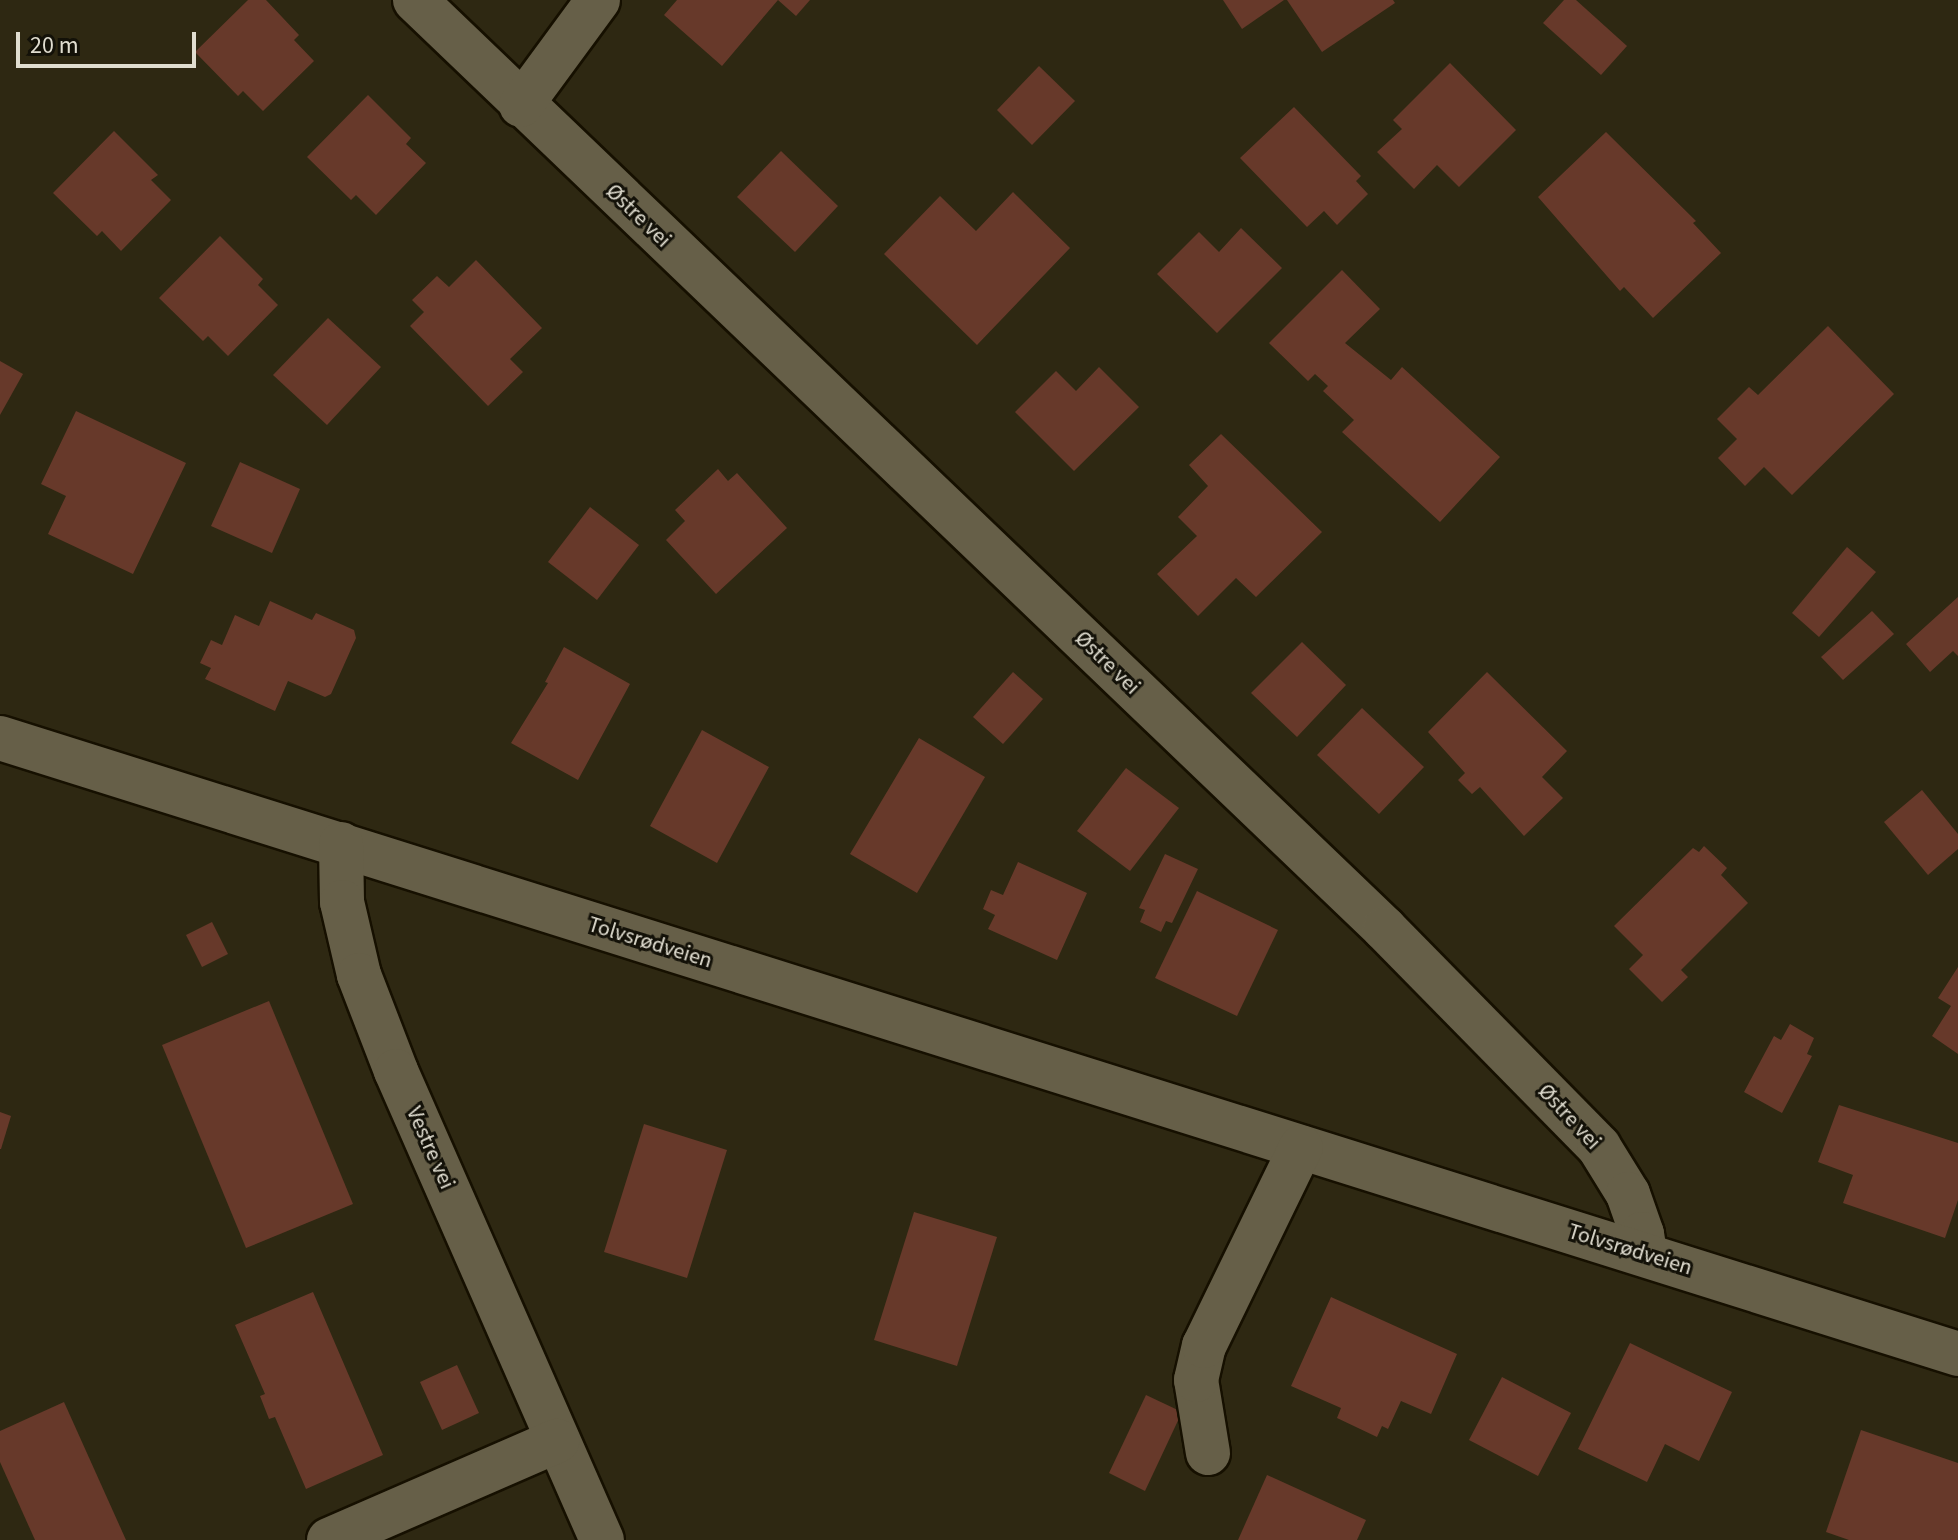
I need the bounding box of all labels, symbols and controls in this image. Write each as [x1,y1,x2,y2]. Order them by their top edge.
scale bar [20,16,200,66]
text: 20 m [30,28,79,63]
street label: Østre vei [600,179,676,253]
street label: Østre vei [1069,626,1145,700]
street label: Tolvsrødveien [585,912,715,974]
street label: Østre vei [1532,1079,1606,1155]
street label: Vestre vei [400,1103,460,1193]
street label: Tolvsrødveien [1565,1219,1695,1281]

